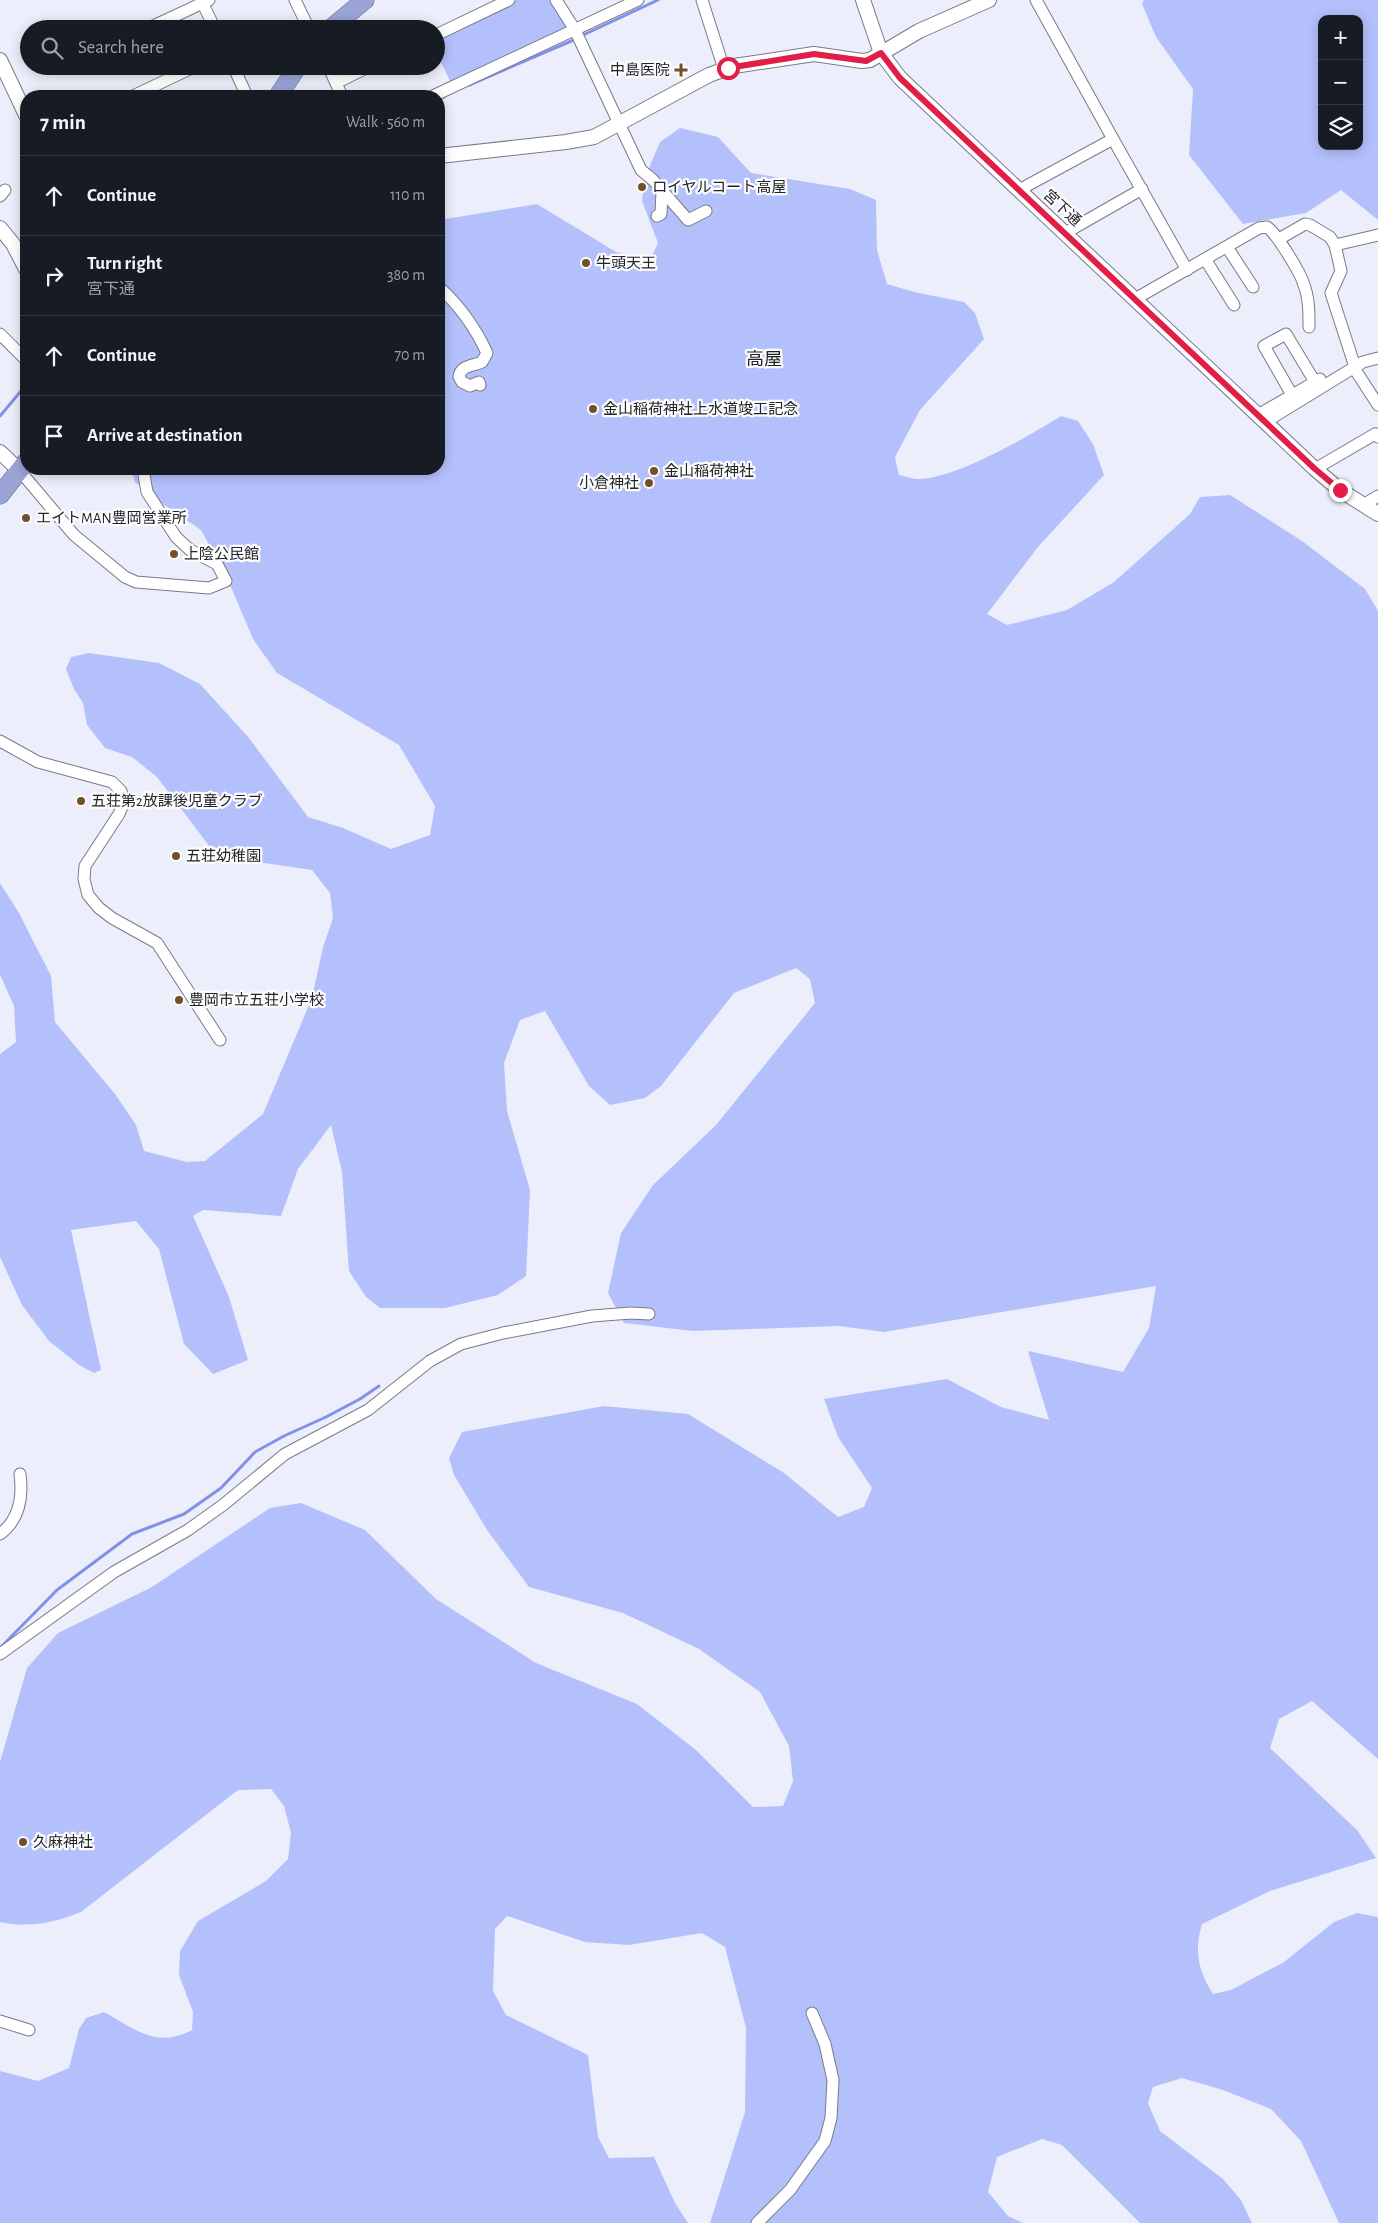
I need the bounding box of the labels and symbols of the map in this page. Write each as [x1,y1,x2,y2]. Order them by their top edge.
route start [717,57,740,80]
place label: 中島医院 [610,62,670,78]
marker: 中島医院 [674,63,688,77]
place label: ロイヤルコート高屋 [652,179,786,195]
marker: ロイヤルコート高屋 [636,181,648,193]
street label: 宮下通 [1040,186,1084,229]
place label: 牛頭天王 [596,255,656,271]
marker: 牛頭天王 [580,257,592,269]
district label: 高屋 [746,350,782,369]
place label: 金山稲荷神社上水道竣工記念 [603,400,798,417]
marker: 金山稲荷神社上水道竣工記念 [587,403,599,415]
place label: 金山稲荷神社 [664,463,754,479]
marker: 金山稲荷神社 [648,465,660,477]
place label: 小倉神社 [579,475,639,491]
marker: 小倉神社 [643,477,655,489]
route end [1329,479,1352,502]
place label: エイトMAN豊岡営業所 [36,510,187,526]
marker: エイトMAN豊岡営業所 [20,512,32,524]
place label: 上陰公民館 [184,546,259,562]
marker: 上陰公民館 [168,548,180,560]
place label: 五荘第2放課後児童クラブ [91,792,263,809]
marker: 五荘第2放課後児童クラブ [75,795,87,807]
place label: 五荘幼稚園 [186,848,261,864]
marker: 五荘幼稚園 [170,850,182,862]
place label: 豊岡市立五荘小学校 [189,992,324,1008]
marker: 豊岡市立五荘小学校 [173,994,185,1006]
place label: 久麻神社 [33,1834,93,1850]
marker: 久麻神社 [17,1836,29,1848]

